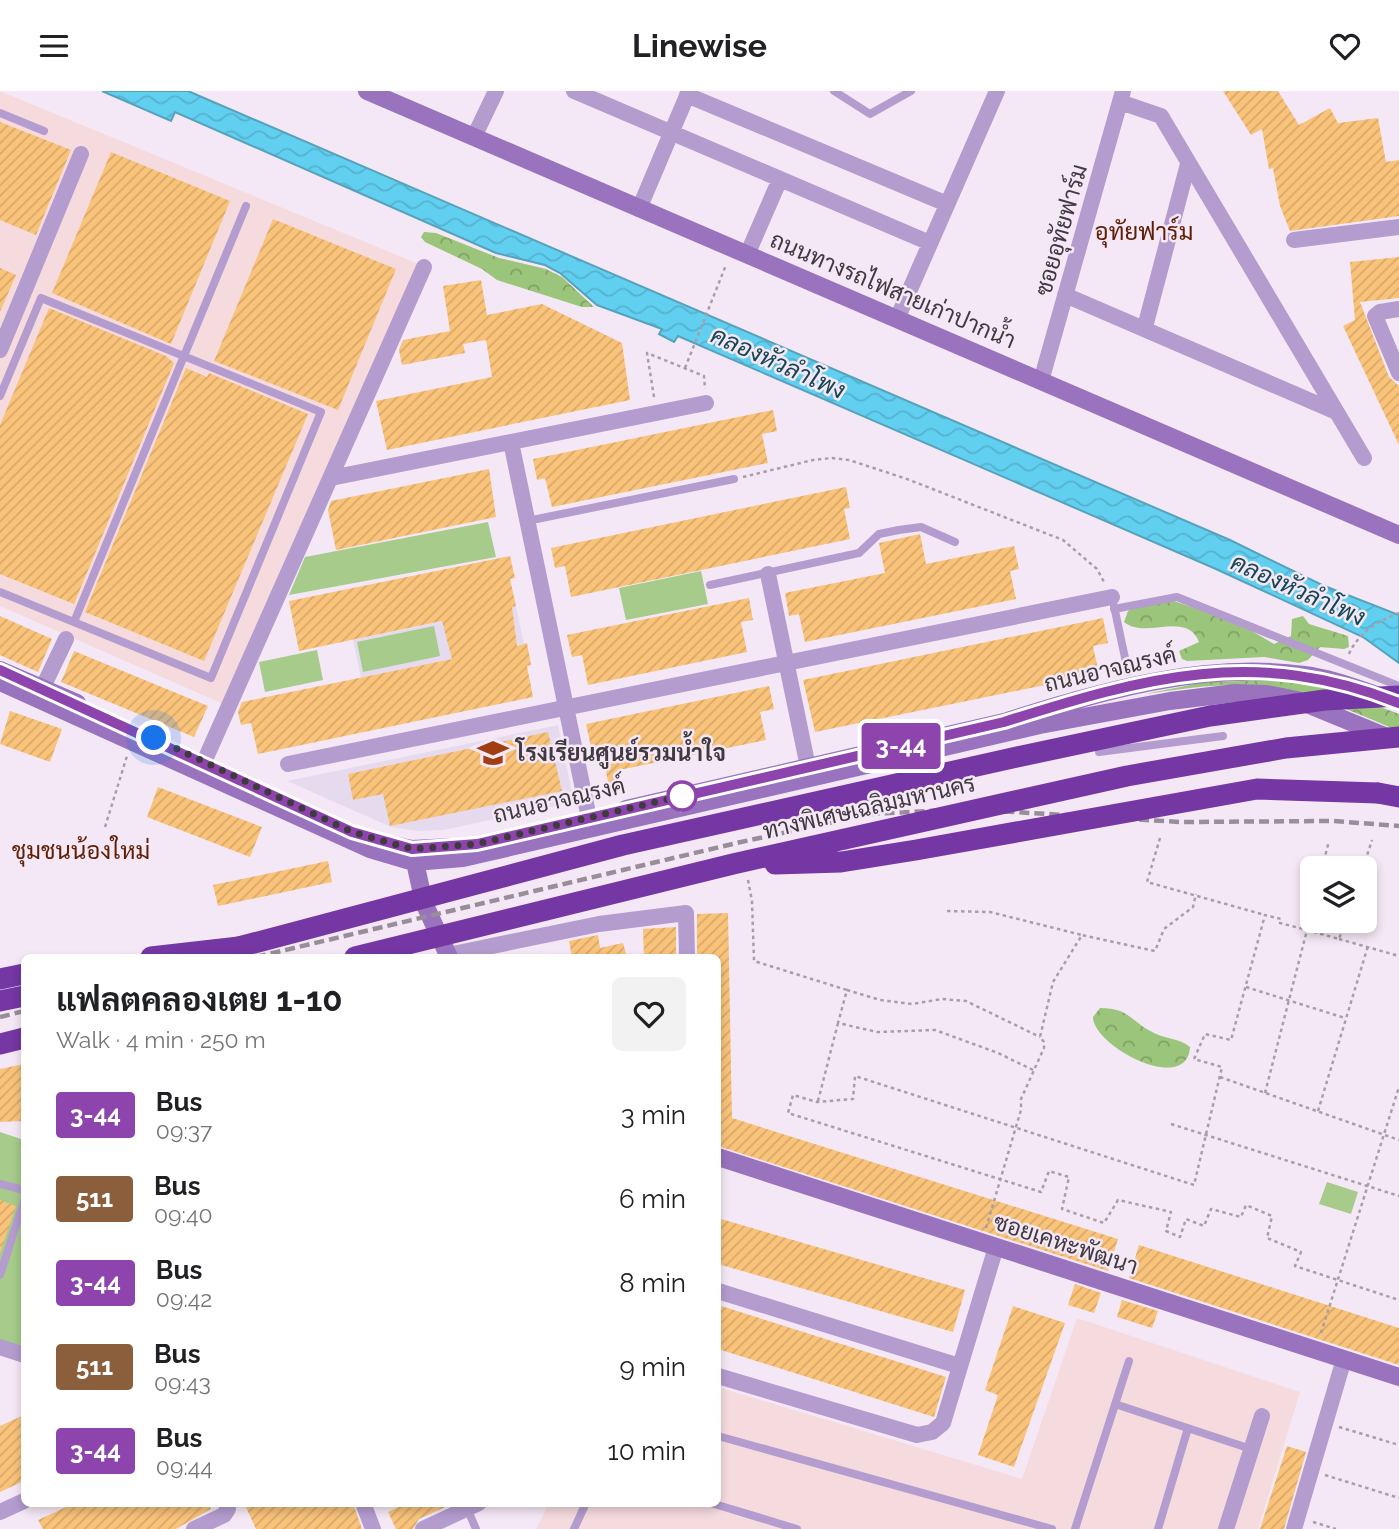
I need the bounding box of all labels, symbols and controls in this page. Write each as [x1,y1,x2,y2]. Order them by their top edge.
icon: menu [35,27,73,65]
text: Linewise [632,27,767,64]
icon: heart [1326,27,1364,65]
street label: ซอยอุทัยฟาร์ม [1027,160,1095,300]
district label: อุทัยฟาร์ม [1095,216,1193,248]
street label: ถนนทางรถไฟสายเก่าปากน้ำ [766,220,1022,354]
water label: คลองหัวลำโพง [707,319,850,405]
water label: คลองหัวลำโพง [1227,546,1370,632]
street label: ถนนอาจณรงค์ [1041,638,1179,697]
your location [136,720,171,755]
line badge: 3-44 [852,723,950,769]
place label: โรงเรียนศูนย์รวมน้ำใจ [514,731,726,769]
text: 3-44 [876,731,926,760]
school or university icon: โรงเรียนศูนย์รวมน้ำใจ [476,736,510,770]
street label: ถนนอาจณรงค์ [490,769,628,828]
street label: ทางพิเศษเฉลิมมหานคร [760,769,978,844]
unlabelled marker [667,781,697,811]
district label: ชุมชนน้องใหม่ [12,835,150,867]
map controls [1300,856,1377,933]
button: layers [1300,856,1377,933]
button: heart [612,977,686,1051]
text: แฟลตคลองเตย 1-10 [56,980,343,1019]
text: Walk · 4 min · 250 m [56,1026,266,1053]
text: Bus [156,1087,202,1117]
text: 3-44 [70,1100,121,1129]
text: 3 min [621,1100,686,1130]
text: 09:37 [156,1117,212,1144]
text: Bus [154,1171,201,1201]
text: 511 [76,1184,113,1213]
text: 6 min [619,1184,686,1214]
text: 09:40 [154,1201,213,1228]
street label: ซอยเคหะพัฒนา [991,1207,1142,1280]
text: Bus [156,1255,202,1285]
text: 3-44 [70,1268,121,1297]
text: 8 min [619,1268,686,1298]
text: 09:42 [156,1285,212,1312]
text: Bus [154,1339,201,1369]
text: 511 [76,1352,113,1381]
text: 9 min [619,1352,686,1382]
text: 09:43 [154,1369,211,1396]
text: Bus [156,1423,202,1453]
text: 3-44 [70,1436,121,1465]
text: 10 min [608,1436,686,1466]
text: 09:44 [156,1453,213,1480]

